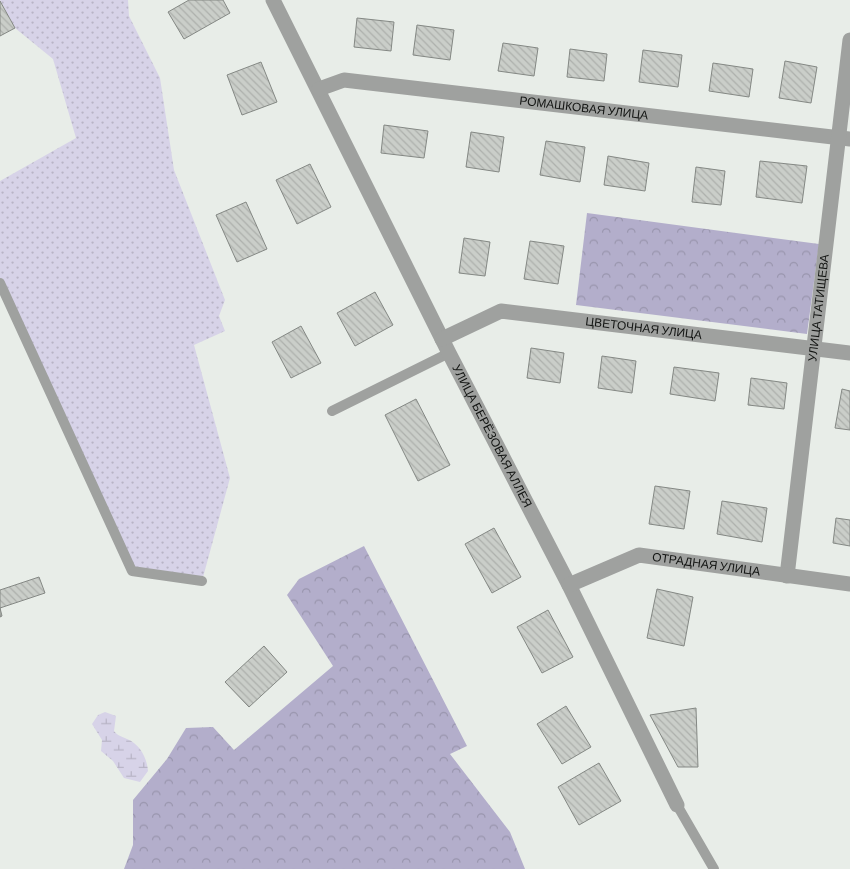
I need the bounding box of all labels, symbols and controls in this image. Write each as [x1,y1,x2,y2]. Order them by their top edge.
street label: РОМАШКОВАЯ УЛИЦА [519,93,649,122]
street label: УЛИЦА ТАТИЩЕВА [804,253,831,362]
street label: ЦВЕТОЧНАЯ УЛИЦА [585,313,703,341]
street label: УЛИЦА БЕРЁЗОВАЯ АЛЛЕЯ [450,362,536,509]
street label: ОТРАДНАЯ УЛИЦА [651,549,761,578]

